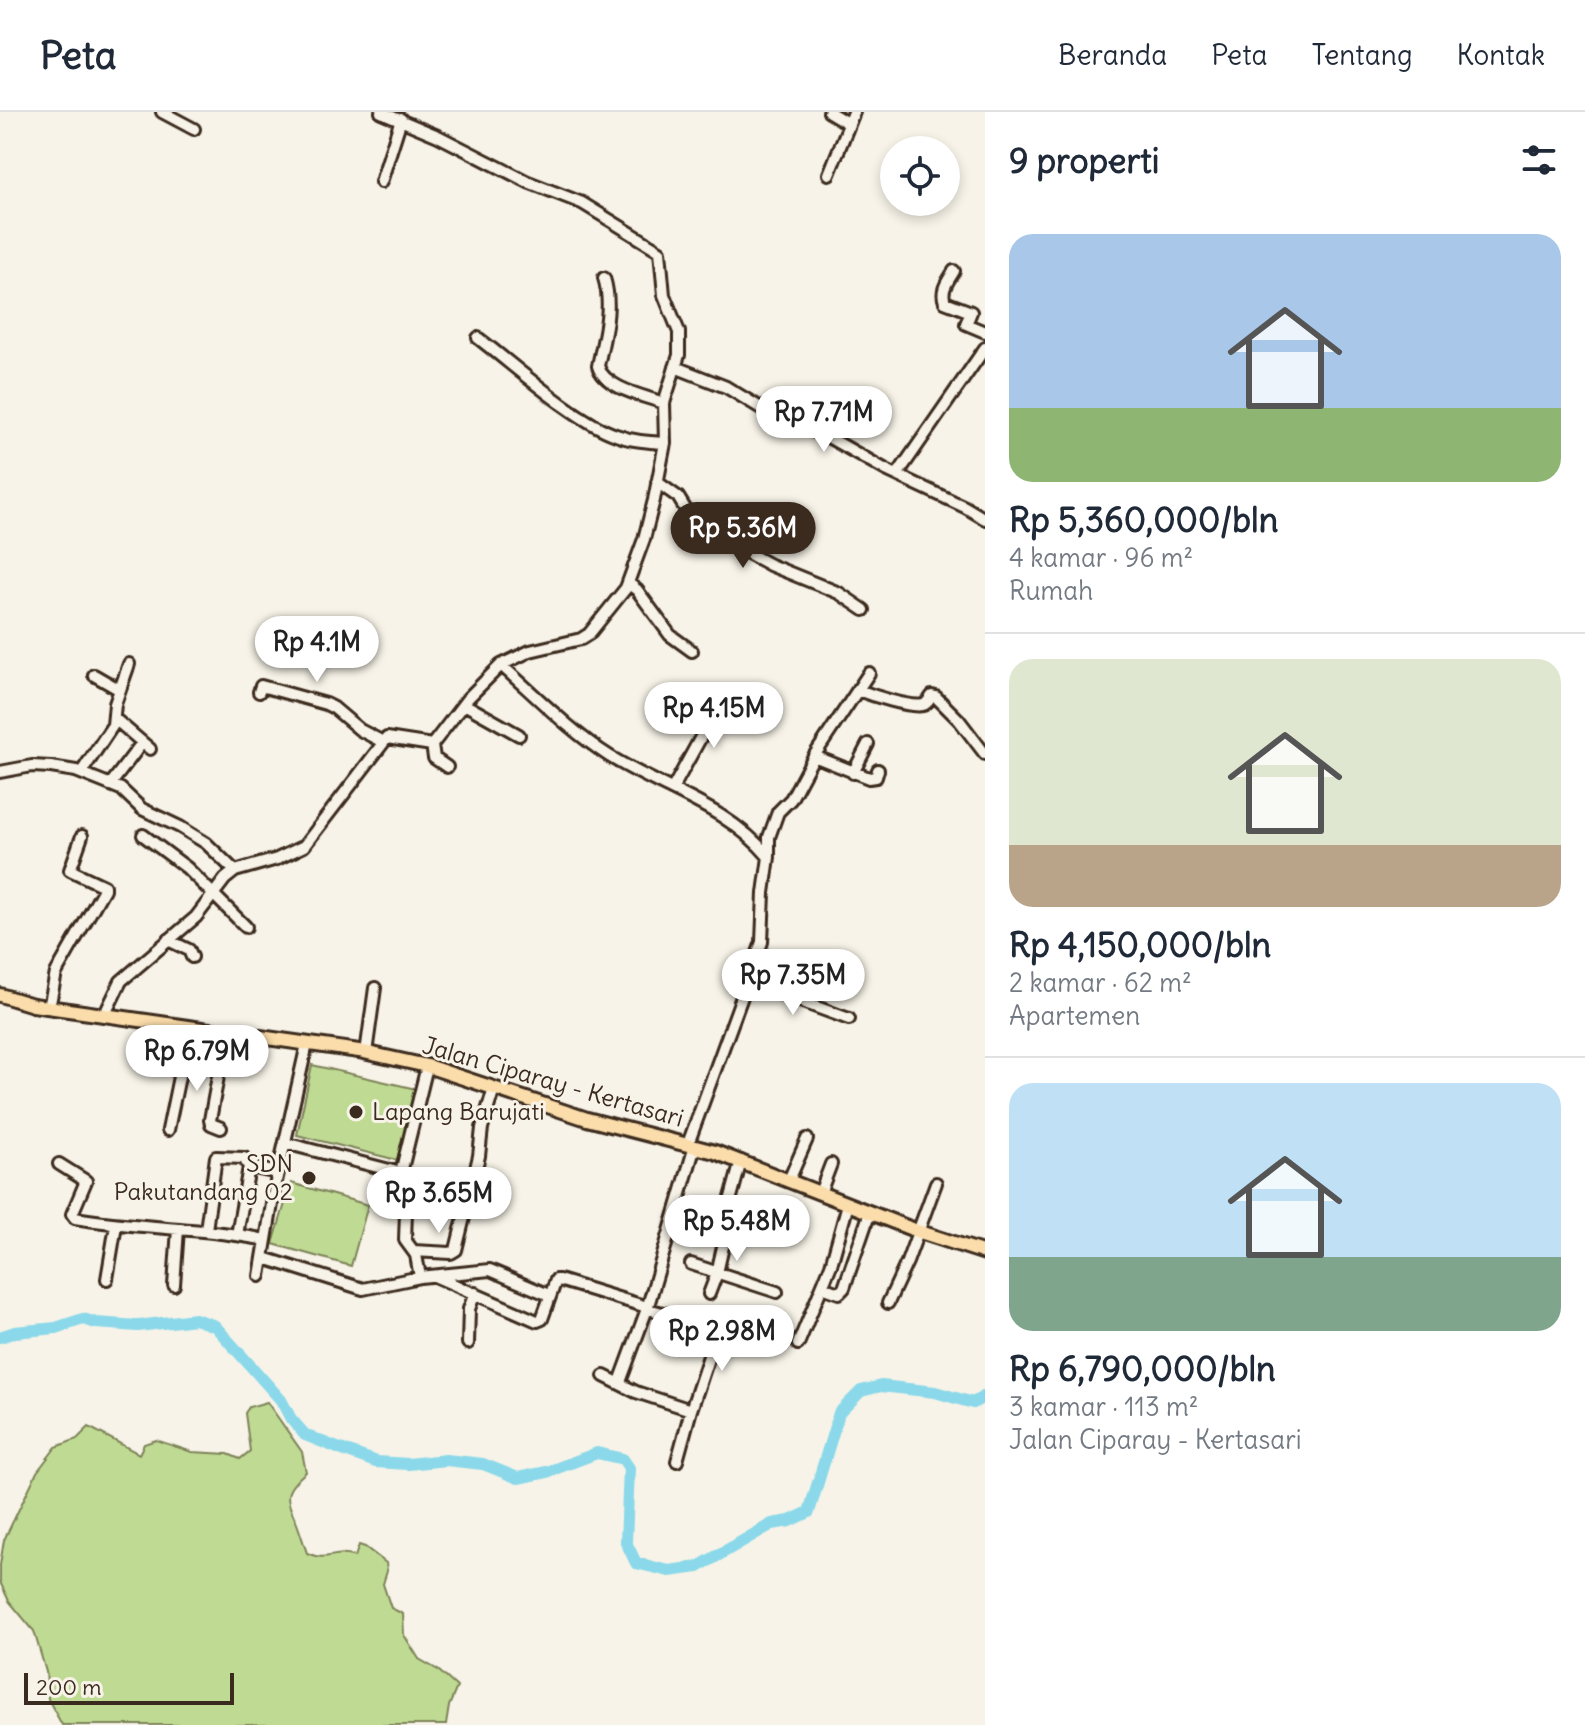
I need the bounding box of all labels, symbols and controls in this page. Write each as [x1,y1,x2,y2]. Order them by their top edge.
text: Peta [40,32,116,79]
text: Beranda [1058,37,1167,73]
text: Peta [1211,37,1268,73]
text: Tentang [1312,37,1413,73]
text: Kontak [1457,37,1545,73]
map controls [880,136,960,216]
button: locate [880,136,960,216]
icon: filters [1517,138,1561,182]
text: 9 properti [1009,139,1159,182]
icon: home [1213,286,1357,430]
pin: Rp 7.71M [741,386,907,454]
text: Rp 7.71M [774,395,874,428]
text: Rp 5,360,000/bln [1009,498,1278,541]
pin: Rp 5.36M [660,502,826,570]
text: Rp 5.36M [689,511,797,544]
text: 4 kamar · 96 m² [1009,541,1193,574]
text: Rumah [1009,574,1093,607]
pin: Rp 4.1M [243,616,391,684]
text: Rp 4.1M [273,625,361,658]
pin: Rp 4.15M [631,682,797,750]
text: Rp 4.15M [662,691,766,724]
icon: home [1213,711,1357,855]
text: Rp 4,150,000/bln [1009,923,1271,966]
pin: Rp 7.35M [710,949,876,1017]
text: Rp 7.35M [740,958,846,991]
text: 2 kamar · 62 m² [1009,966,1192,999]
text: Apartemen [1009,999,1140,1032]
pin: Rp 6.79M [114,1025,280,1093]
street label: Jalan Ciparay - Kertasari [419,1029,687,1133]
text: Rp 6.79M [144,1034,250,1067]
place label: Lapang Barujati [372,1096,545,1126]
marker: Lapang Barujati [347,1103,365,1121]
icon: home [1213,1135,1357,1279]
place label: SDN Pakutandang 02 [114,1148,293,1206]
pin: Rp 3.65M [356,1167,522,1235]
marker: SDN Pakutandang 02 [300,1169,318,1187]
text: Rp 3.65M [385,1176,493,1209]
pin: Rp 5.48M [654,1195,820,1263]
text: Rp 5.48M [683,1204,791,1237]
pin: Rp 2.98M [639,1305,805,1373]
text: Rp 2.98M [668,1314,776,1347]
text: Rp 6,790,000/bln [1009,1347,1276,1390]
text: 3 kamar · 113 m² [1009,1390,1198,1423]
text: Jalan Ciparay - Kertasari [1009,1423,1302,1456]
scale bar [24,1669,234,1705]
text: 200 m [36,1673,102,1701]

